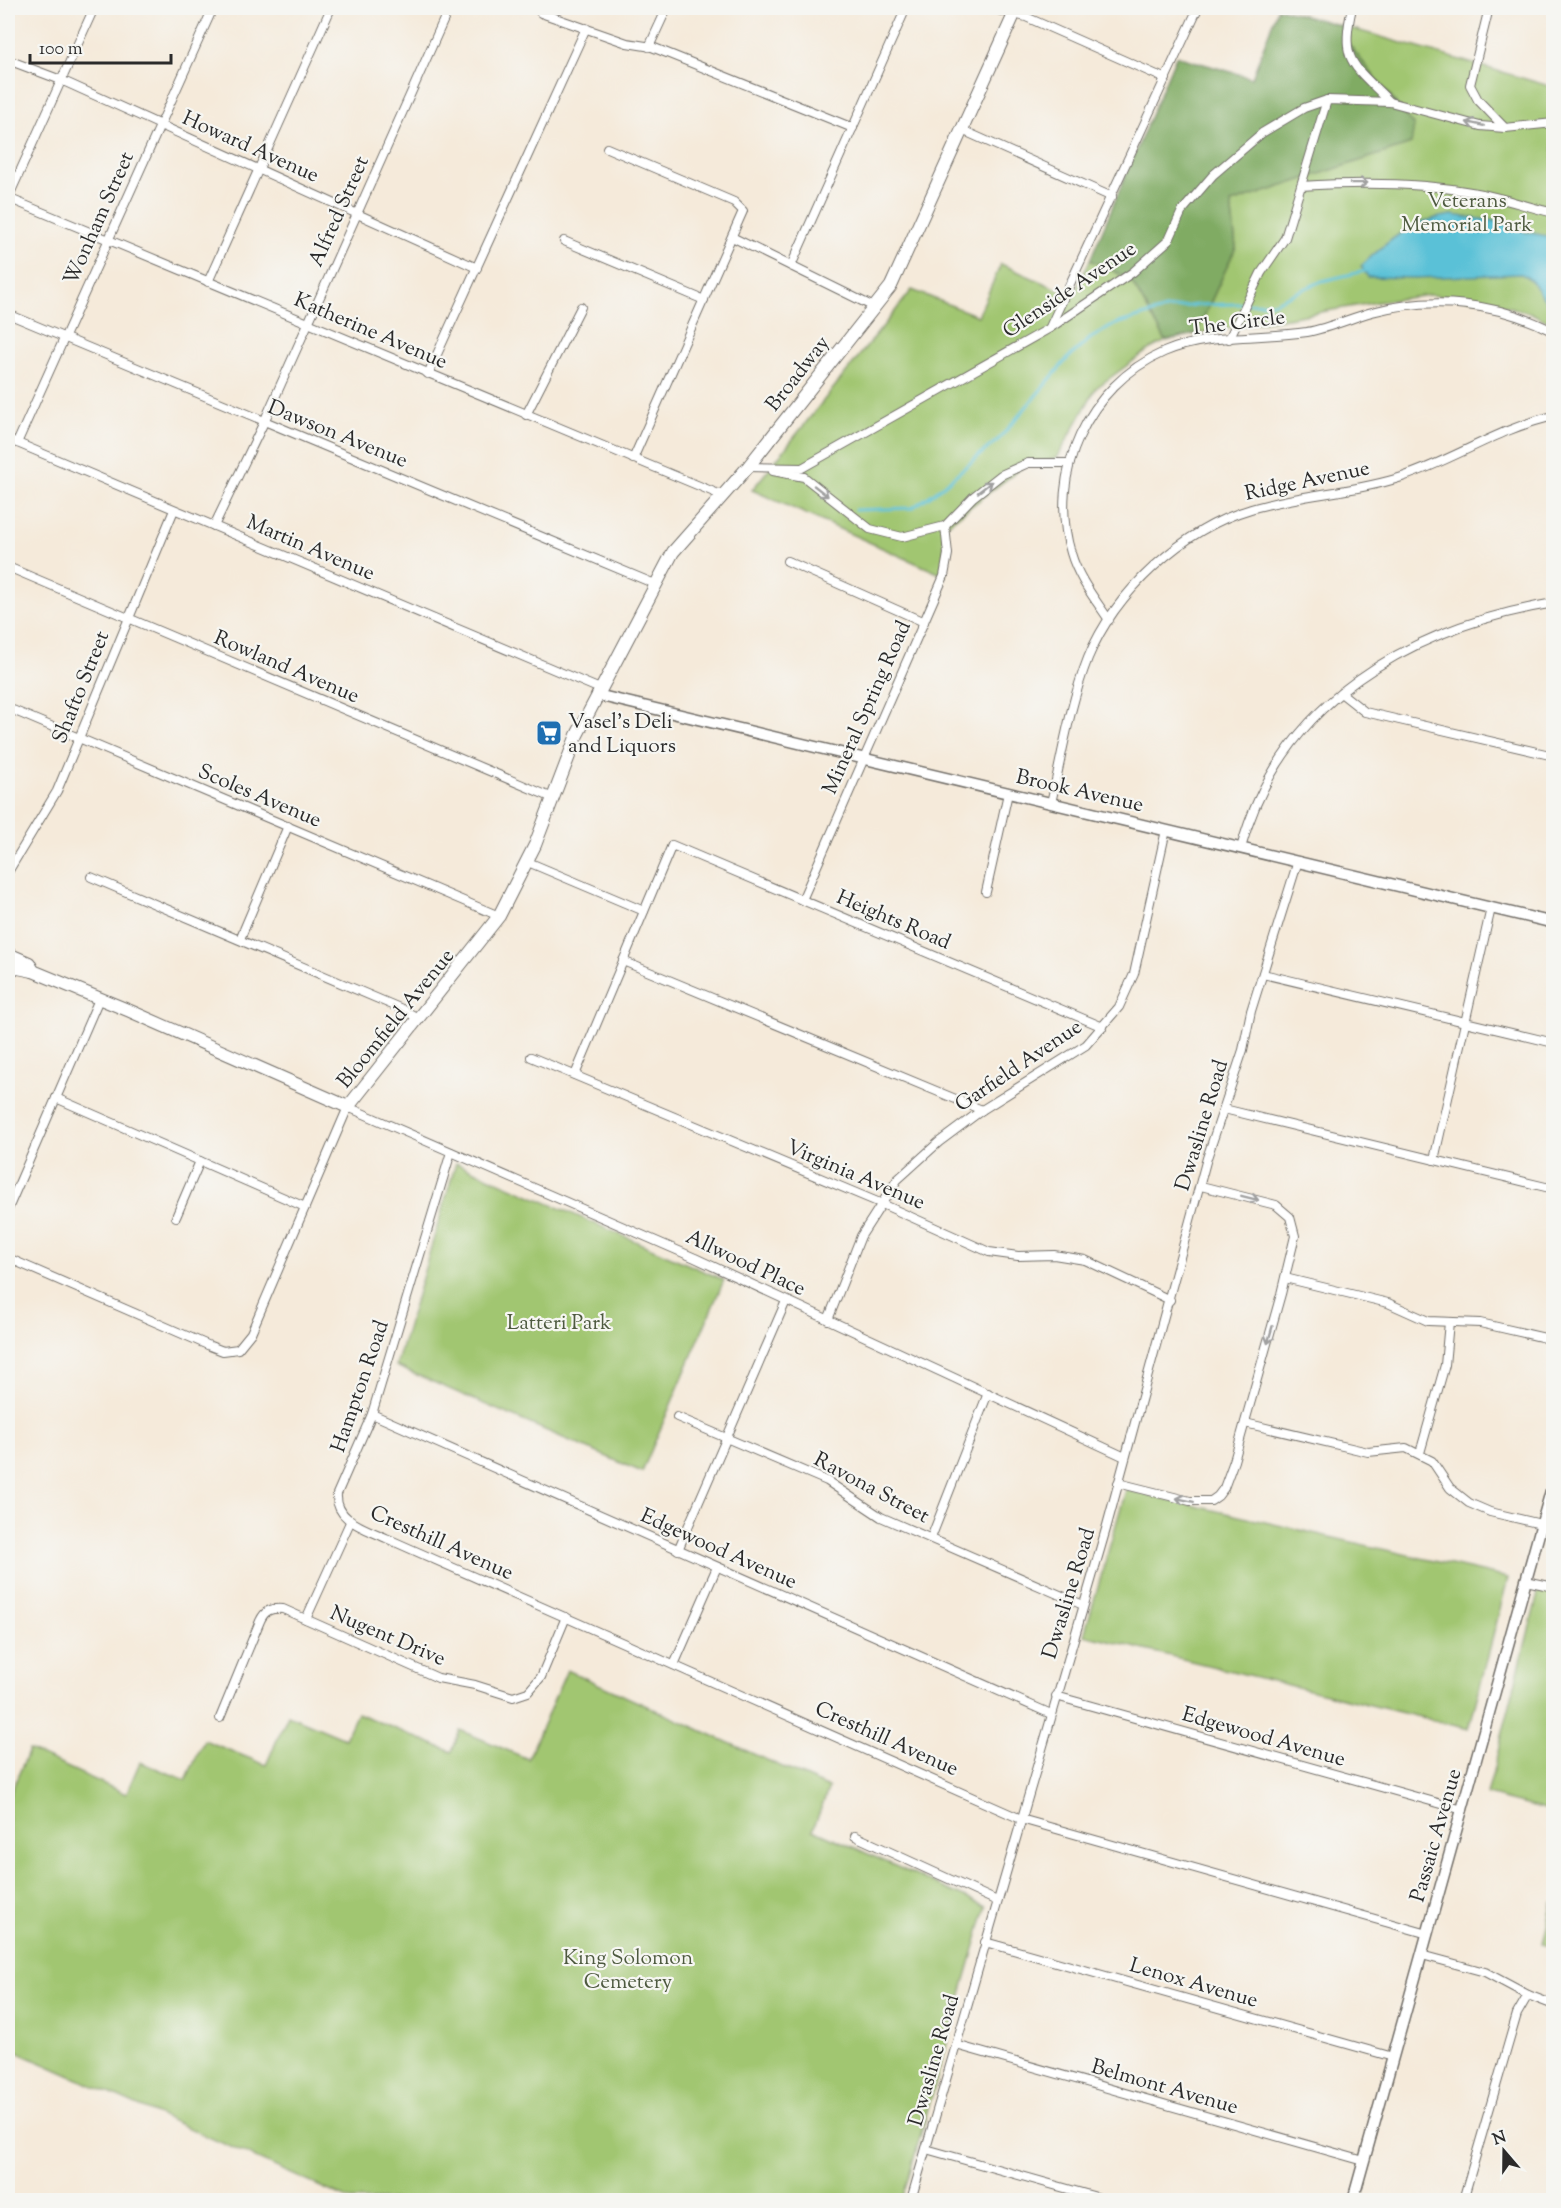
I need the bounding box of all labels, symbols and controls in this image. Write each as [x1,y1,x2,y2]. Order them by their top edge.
scale bar [30,27,171,65]
text: 100 m [39,37,83,63]
street label: Howard Avenue [177,104,323,191]
one-way arrow [1465,118,1485,129]
street label: Wonham Street [57,147,143,290]
street label: Alfred Street [302,152,378,272]
one-way arrow [1349,177,1369,189]
park label: Veterans Memorial Park [1401,187,1533,241]
street label: Glenside Avenue [997,235,1143,346]
street label: Katherine Avenue [289,286,452,378]
street label: The Circle [1188,303,1287,345]
street label: Broadway [759,329,838,419]
street label: Dawson Avenue [263,393,412,477]
street label: Ridge Avenue [1242,454,1373,510]
one-way arrow [977,481,993,494]
one-way arrow [813,484,829,497]
street label: Martin Avenue [241,508,379,589]
street label: Mineral Spring Road [816,616,920,799]
street label: Rowland Avenue [209,624,364,712]
street label: Shafto Street [46,627,118,749]
place label: Vasel's Deli and Liquors [568,708,676,762]
supermarket icon: Vasel's Deli and Liquors [534,718,564,748]
street label: Scoles Avenue [193,757,326,836]
street label: Brook Avenue [1013,763,1146,821]
street label: Heights Road [831,883,955,958]
street label: Bloomfield Avenue [331,943,462,1096]
street label: Garfield Avenue [950,1013,1089,1120]
street label: Dwasline Road [1169,1056,1237,1195]
street label: Virginia Avenue [781,1133,929,1219]
one-way arrow [1240,1193,1259,1205]
street label: Allwood Place [680,1223,810,1305]
park label: Latteri Park [507,1309,612,1339]
street label: Hampton Road [324,1317,398,1457]
one-way arrow [1263,1325,1275,1344]
street label: Ravona Street [808,1446,934,1532]
one-way arrow [1176,1493,1195,1505]
street label: Cresthill Avenue [365,1499,518,1589]
street label: Edgewood Avenue [635,1502,801,1598]
street label: Dwasline Road [1036,1524,1104,1663]
street label: Nugent Drive [325,1599,450,1675]
street label: Cresthill Avenue [810,1695,963,1785]
street label: Edgewood Avenue [1178,1700,1349,1776]
street label: Passaic Avenue [1404,1765,1470,1906]
park label: King Solomon Cemetery [563,1944,693,1998]
street label: Lenox Avenue [1126,1951,1261,2017]
street label: Dwasline Road [902,1991,968,2130]
street label: Belmont Avenue [1088,2053,1241,2123]
north arrow [1474,2121,1534,2181]
text: N [1490,2126,1510,2152]

